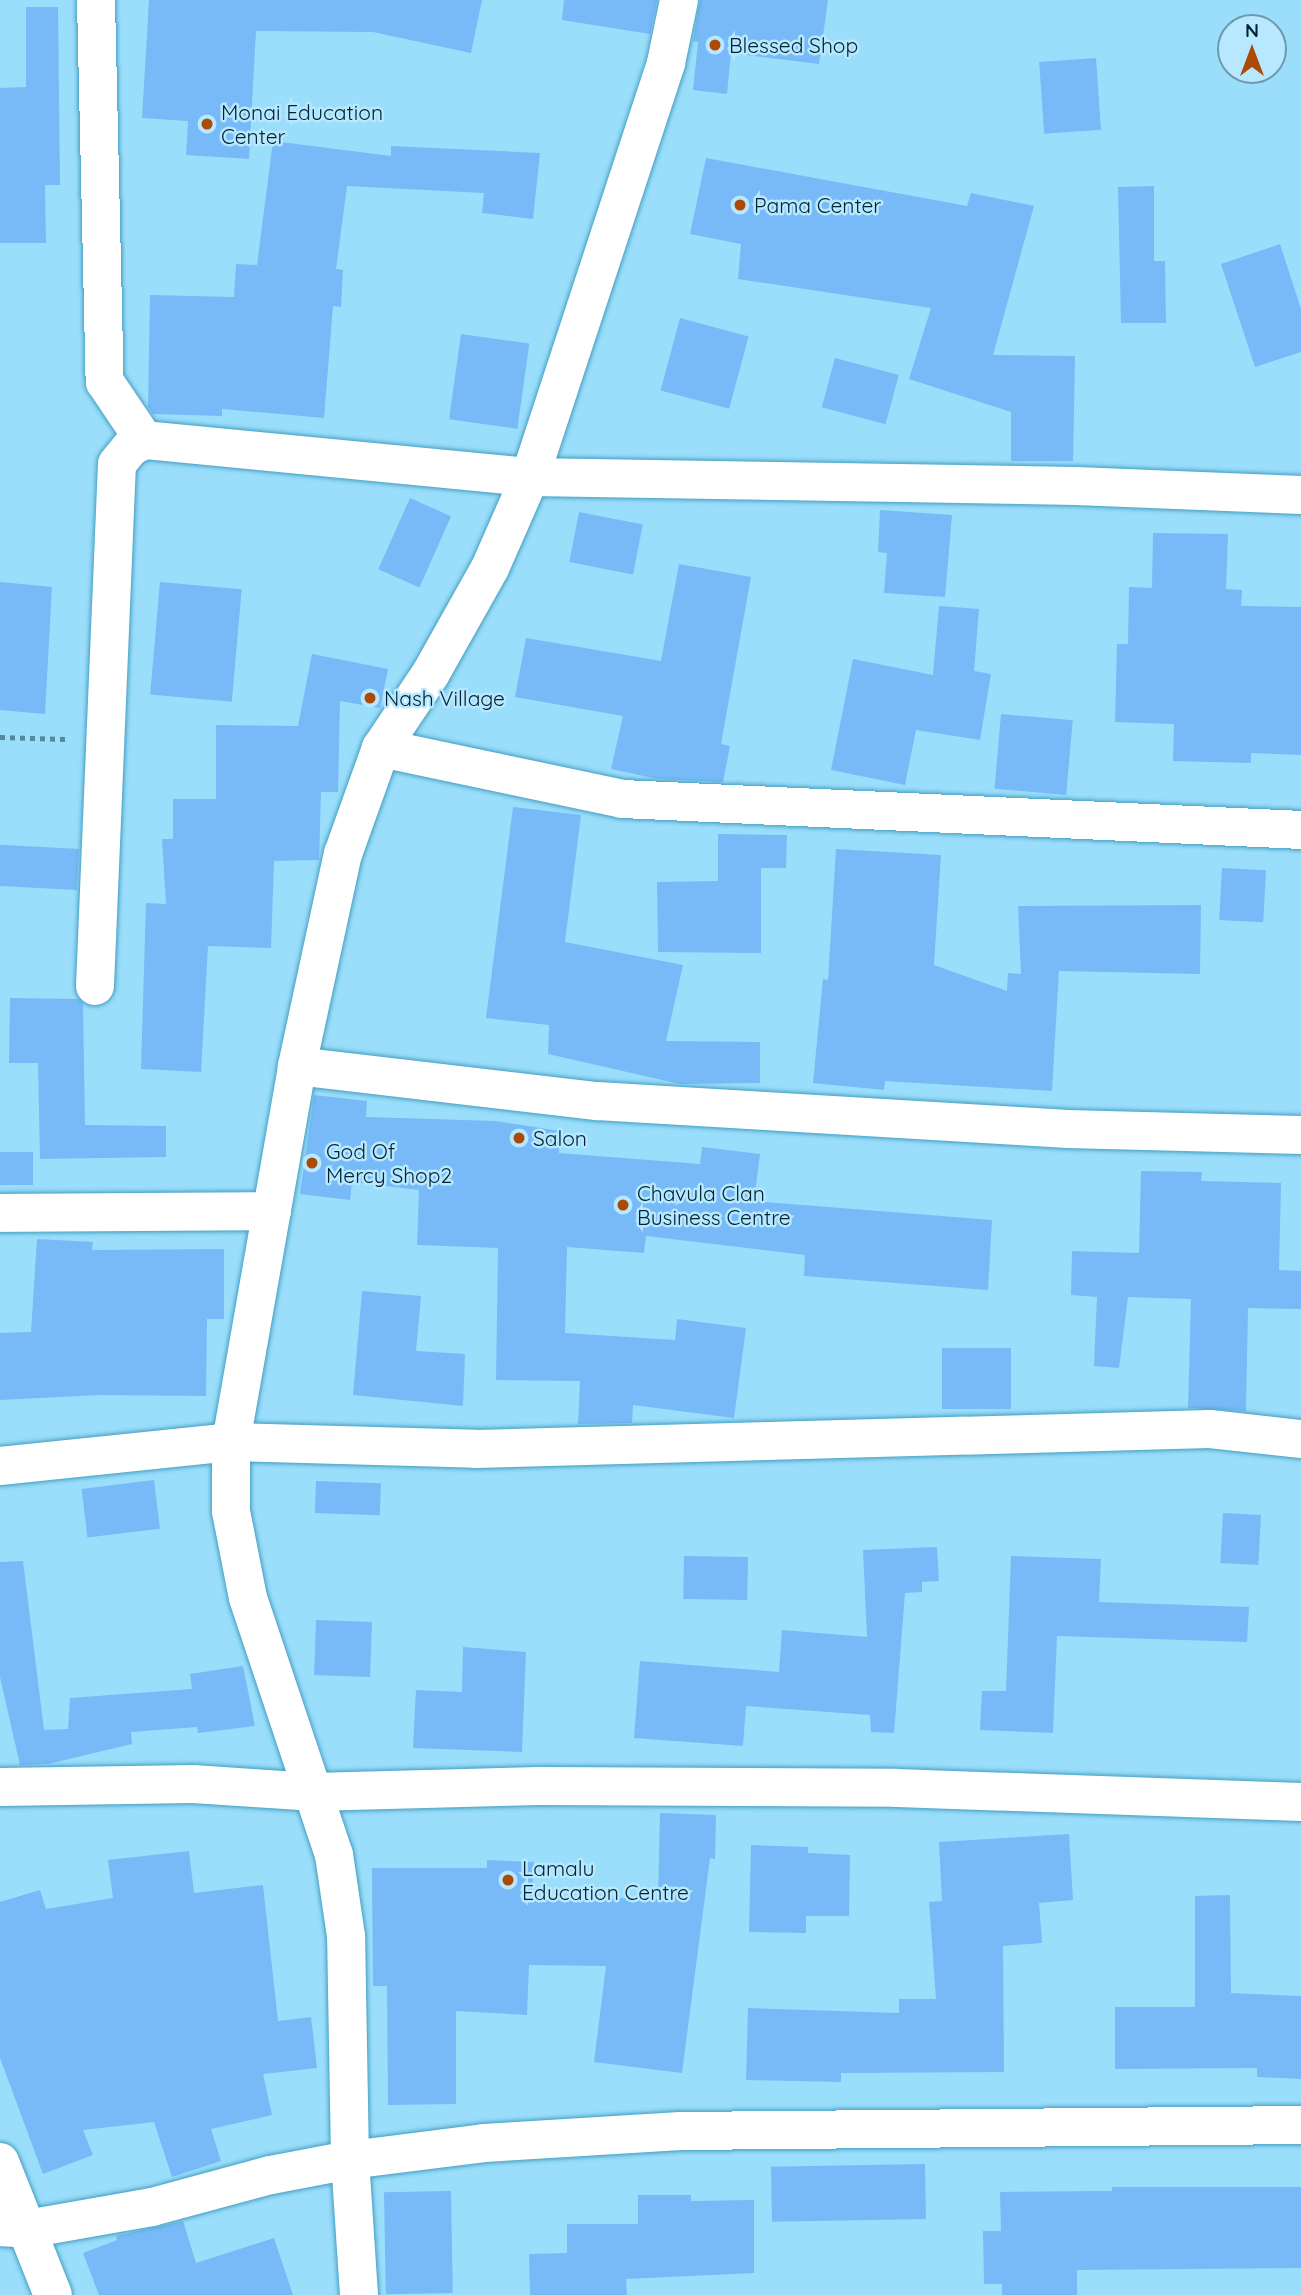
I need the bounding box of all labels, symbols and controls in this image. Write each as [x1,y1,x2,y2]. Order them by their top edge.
north arrow [1217,14,1287,84]
text: N [1245,18,1259,42]
place label: Blessed Shop [729,32,858,58]
marker: Blessed Shop [707,37,723,53]
place label: Monai Education Center [221,99,383,149]
marker: Monai Education Center [199,116,215,132]
place label: Pama Center [754,192,881,218]
marker: Pama Center [732,197,748,213]
place label: Nash Village [384,685,505,711]
marker: Nash Village [362,690,378,706]
place label: Salon [533,1125,587,1151]
marker: Salon [511,1130,527,1146]
place label: God Of Mercy Shop2 [326,1138,452,1188]
marker: God Of Mercy Shop2 [304,1155,320,1171]
place label: Chavula Clan Business Centre [637,1180,791,1230]
marker: Chavula Clan Business Centre [615,1197,631,1213]
place label: Lamalu Education Centre [522,1855,689,1905]
marker: Lamalu Education Centre [500,1872,516,1888]

